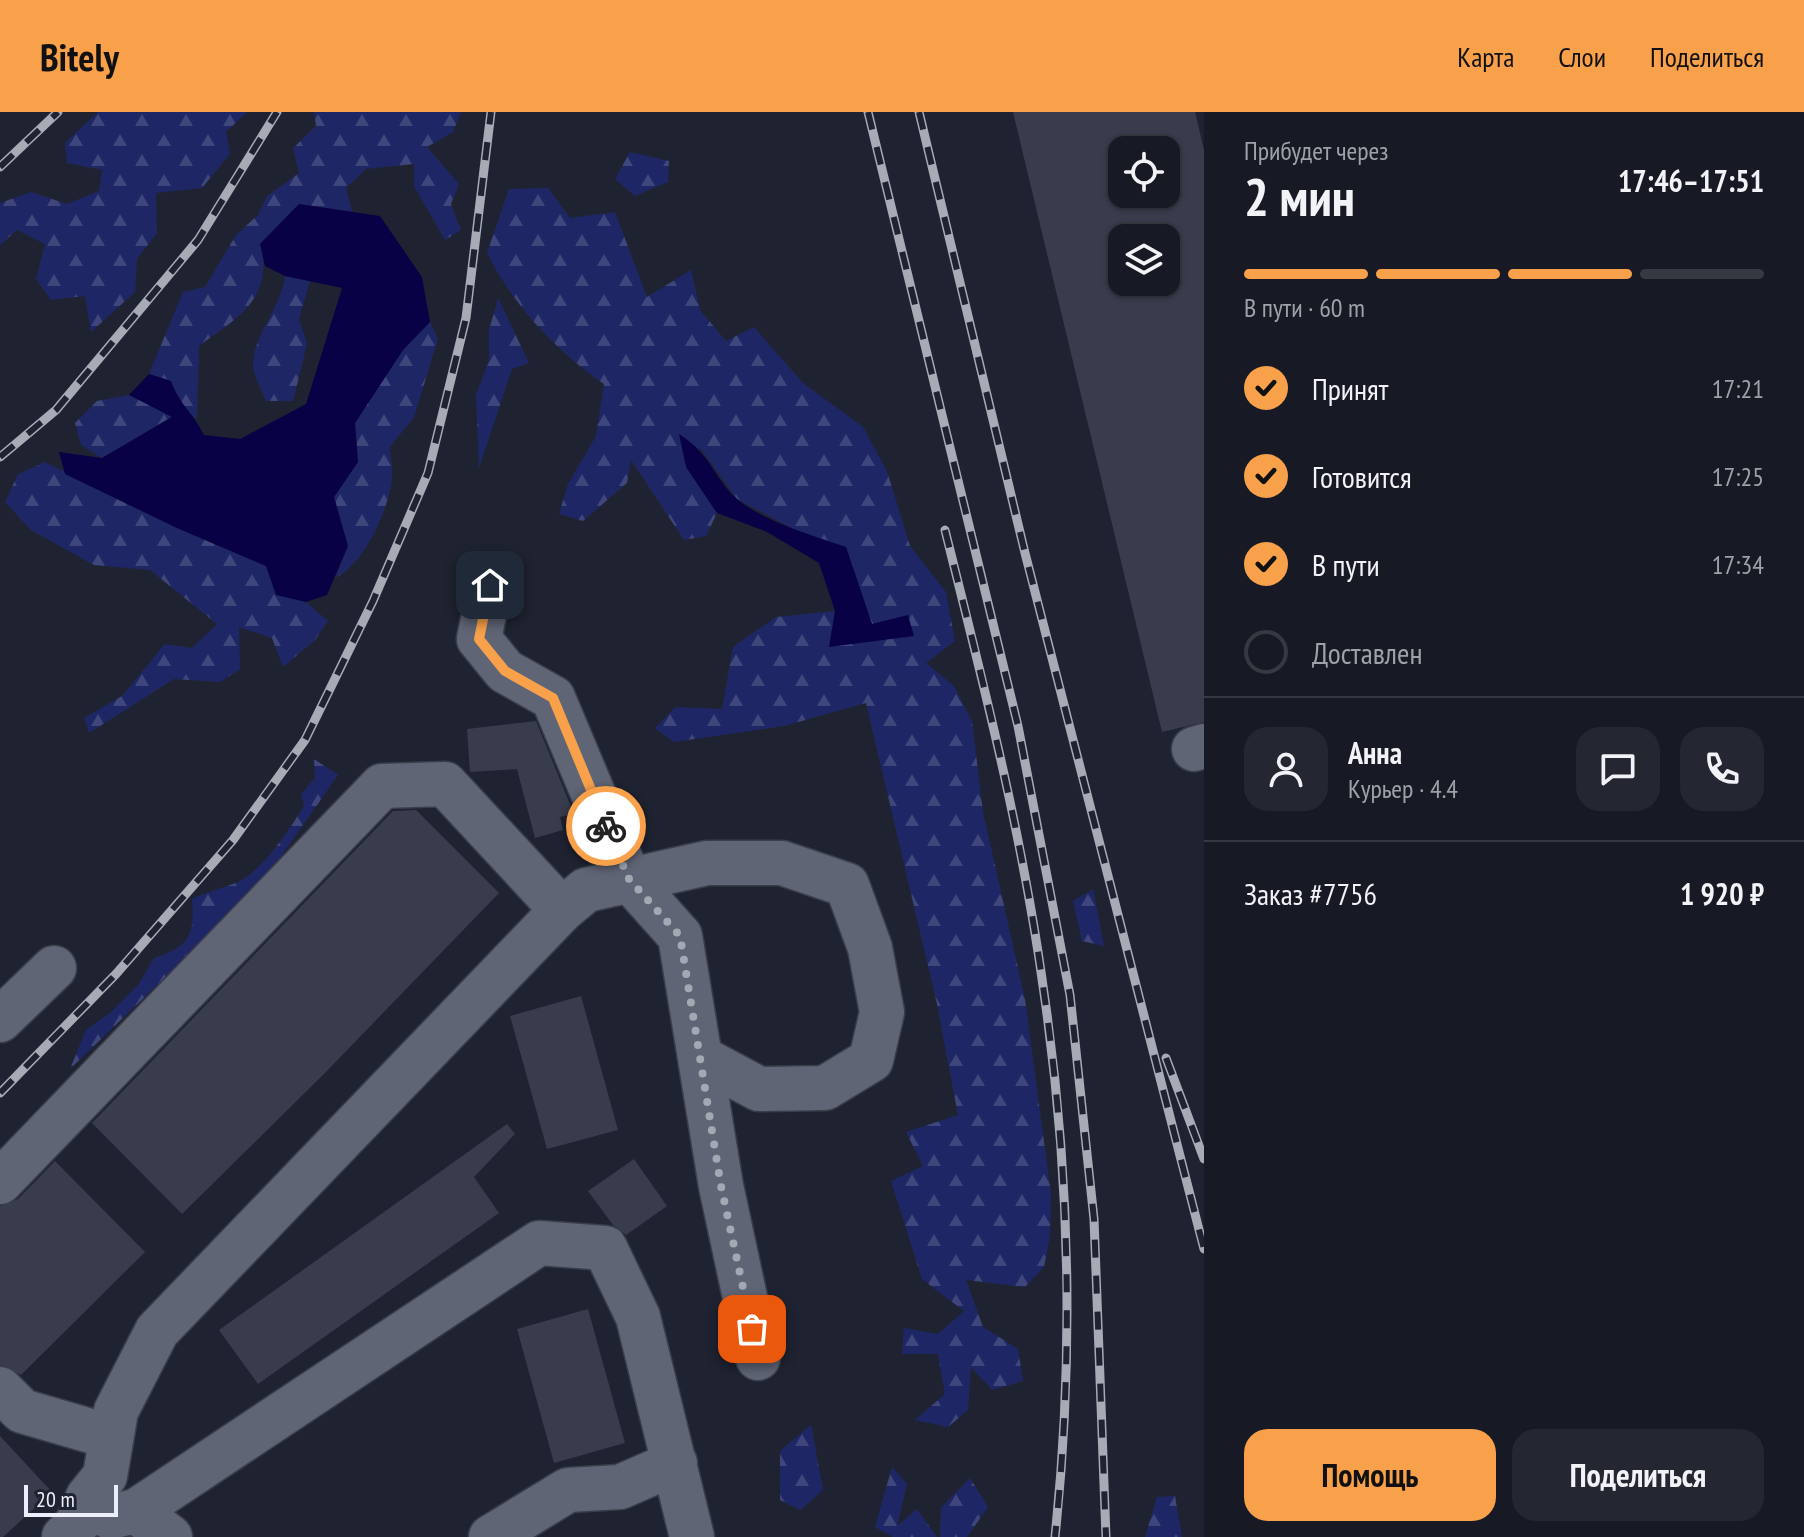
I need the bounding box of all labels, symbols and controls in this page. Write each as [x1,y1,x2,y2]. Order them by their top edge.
text: Bitely [40,32,119,81]
text: Карта [1457,38,1514,75]
text: Слои [1558,38,1606,75]
text: Поделиться [1650,38,1764,75]
text: Прибудет через [1244,134,1388,167]
map controls [1108,136,1180,296]
button: locate [1108,136,1180,208]
text: 17:46–17:51 [1618,161,1764,200]
text: 2 мин [1244,163,1355,230]
button: layers [1108,224,1180,296]
text: В пути · 60 m [1244,291,1365,324]
icon: check [1244,366,1288,410]
text: Принят [1312,369,1388,408]
text: 17:21 [1712,372,1764,405]
icon: check [1244,454,1288,498]
text: Готовится [1312,457,1412,496]
text: 17:25 [1712,460,1764,493]
icon: check [1244,542,1288,586]
text: В пути [1312,545,1380,584]
text: 17:34 [1712,548,1764,581]
pin [456,551,524,619]
icon: home [468,563,512,607]
text: Доставлен [1312,633,1422,672]
button: person [1244,727,1328,811]
button: chat [1576,727,1660,811]
button: phone [1680,727,1764,811]
text: Анна [1348,733,1402,772]
text: Курьер · 4.4 [1348,772,1458,805]
courier [566,786,646,866]
icon: bike [584,804,628,848]
text: Заказ #7756 [1244,874,1377,913]
text: 1 920 ₽ [1680,874,1764,913]
pin [718,1295,786,1363]
icon: bag [730,1307,774,1351]
button: Помощь [1244,1429,1496,1521]
button: Поделиться [1512,1429,1764,1521]
scale bar [24,1481,118,1517]
text: 20 m [36,1485,75,1513]

